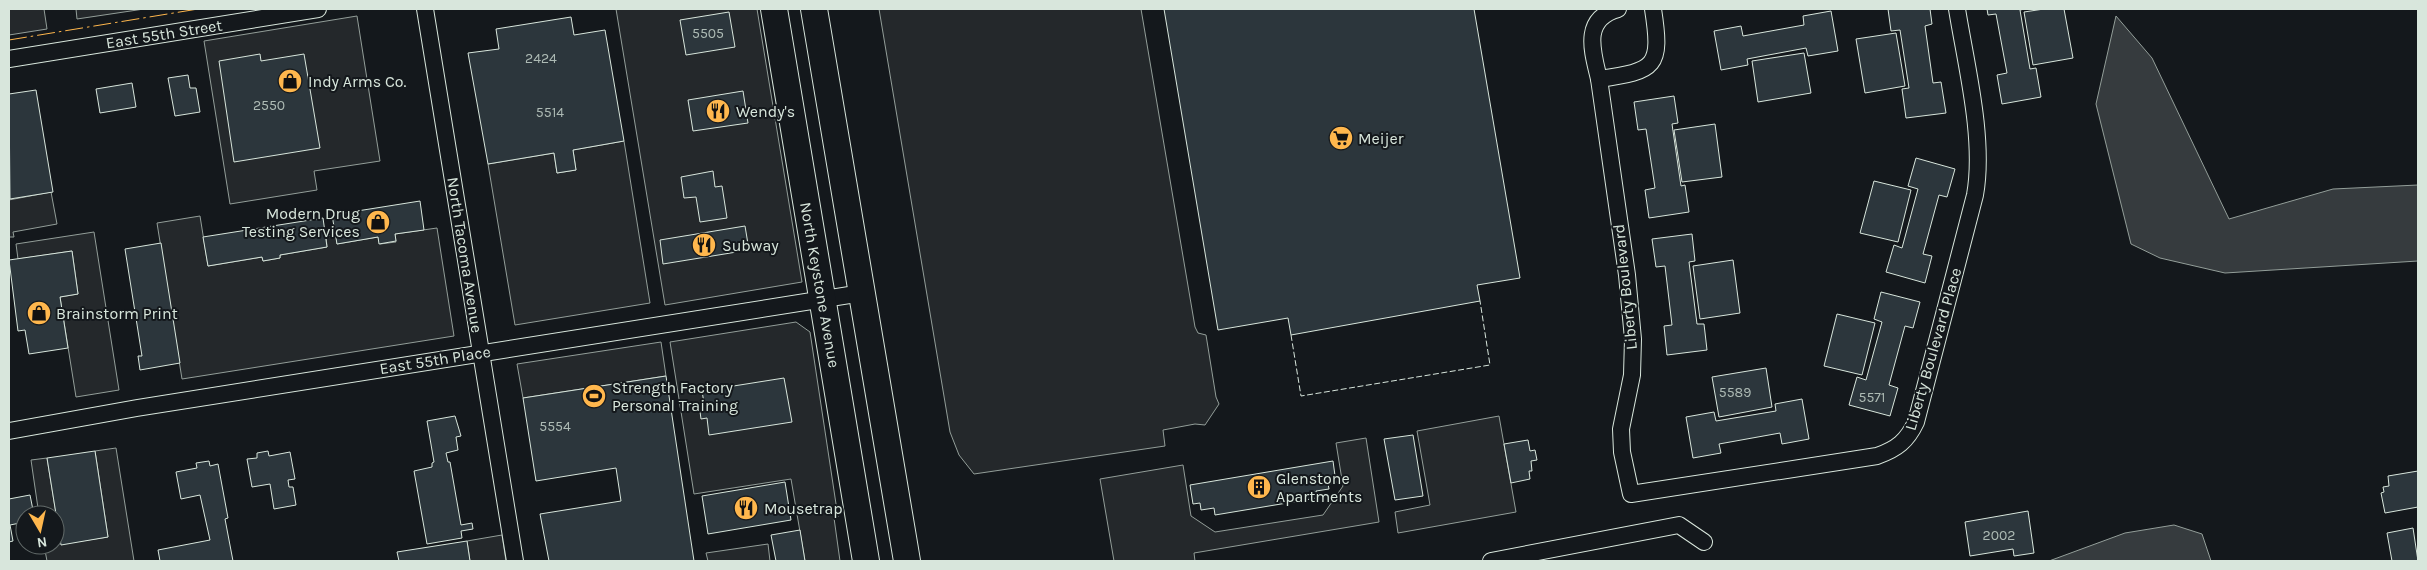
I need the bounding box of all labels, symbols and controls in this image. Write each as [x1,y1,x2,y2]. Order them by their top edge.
street label: East 55th Street [104,15,224,53]
house number: 5505 [692,25,724,42]
house number: 2424 [525,50,557,67]
shop icon: Indy Arms Co. [277,68,303,94]
place label: Indy Arms Co. [308,72,407,91]
house number: 2550 [253,97,285,114]
restaurant icon: Wendy's [705,98,731,124]
place label: Wendy's [736,102,795,121]
house number: 5514 [536,104,564,121]
supermarket icon: Meijer [1328,125,1354,151]
place label: Meijer [1358,129,1404,148]
street label: North Tacoma Avenue [443,176,487,334]
street label: North Keystone Avenue [796,201,844,369]
place label: Modern Drug Testing Services [242,204,360,241]
shop icon: Modern Drug Testing Services [365,209,391,235]
street label: Liberty Boulevard [1609,223,1641,351]
restaurant icon: Subway [691,232,717,258]
place label: Subway [722,236,779,255]
street label: Liberty Boulevard Place [1901,265,1965,433]
shop icon: Brainstorm Print [26,300,52,326]
place label: Brainstorm Print [56,304,178,323]
street label: East 55th Place [378,342,492,378]
place label: Strength Factory Personal Training [612,378,738,415]
sports icon: Strength Factory Personal Training [581,383,607,409]
house number: 5589 [1719,384,1751,401]
house number: 5571 [1858,389,1886,406]
house number: 5554 [539,418,571,435]
place label: Glenstone Apartments [1276,469,1362,506]
building icon: Glenstone Apartments [1246,474,1272,500]
restaurant icon: Mousetrap [733,495,759,521]
place label: Mousetrap [764,499,843,518]
north arrow [15,505,65,555]
house number: 2002 [1983,527,2015,544]
text: N [36,533,48,552]

